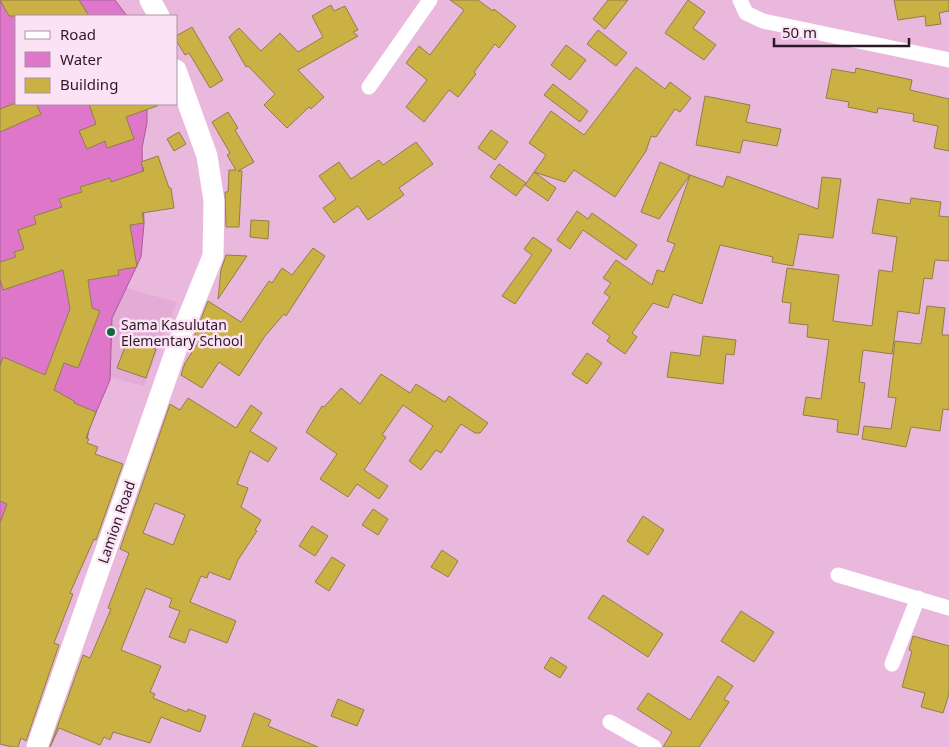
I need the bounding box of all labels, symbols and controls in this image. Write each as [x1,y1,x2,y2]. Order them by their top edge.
legend [15,15,178,105]
scale bar [774,15,909,47]
text: 50 m [782,22,817,42]
text: Road [60,24,96,44]
text: Water [60,49,102,69]
text: Building [60,74,118,94]
place label: Sama Kasulutan Elementary School [121,315,243,350]
marker: Sama Kasulutan Elementary School [105,326,117,338]
street label: Lamion Road [93,478,139,566]

